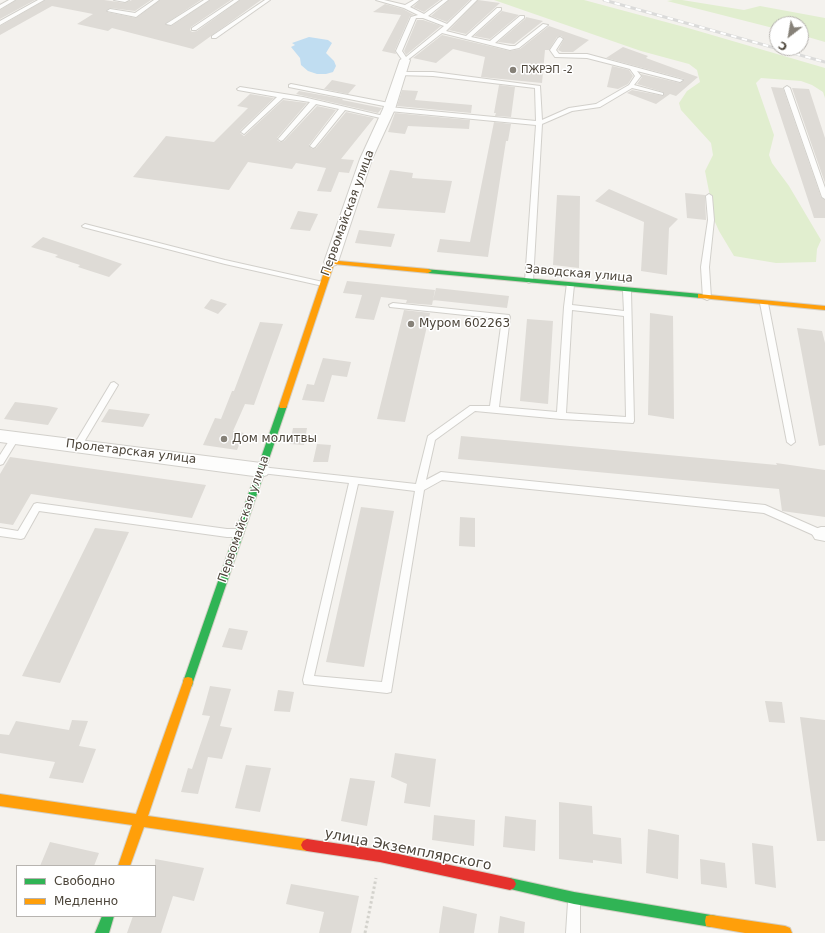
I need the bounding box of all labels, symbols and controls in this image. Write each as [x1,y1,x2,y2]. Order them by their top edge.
north arrow [769,16,809,56]
text: С [776,38,790,54]
place label: ПЖРЭП -2 [521,64,573,76]
marker: ПЖРЭП -2 [508,65,518,75]
street label: Первомайская улица [318,148,378,278]
street label: Заводская улица [525,262,633,286]
place label: Муром 602263 [419,317,510,331]
marker: Муром 602263 [406,319,416,329]
place label: Дом молитвы [232,432,317,446]
marker: Дом молитвы [219,434,229,444]
street label: Пролетарская улица [65,437,197,467]
street label: Первомайская улица [216,454,272,584]
street label: улица Экземплярского [323,826,493,874]
legend [16,865,156,917]
text: Свободно [54,874,115,888]
text: Медленно [54,894,118,908]

